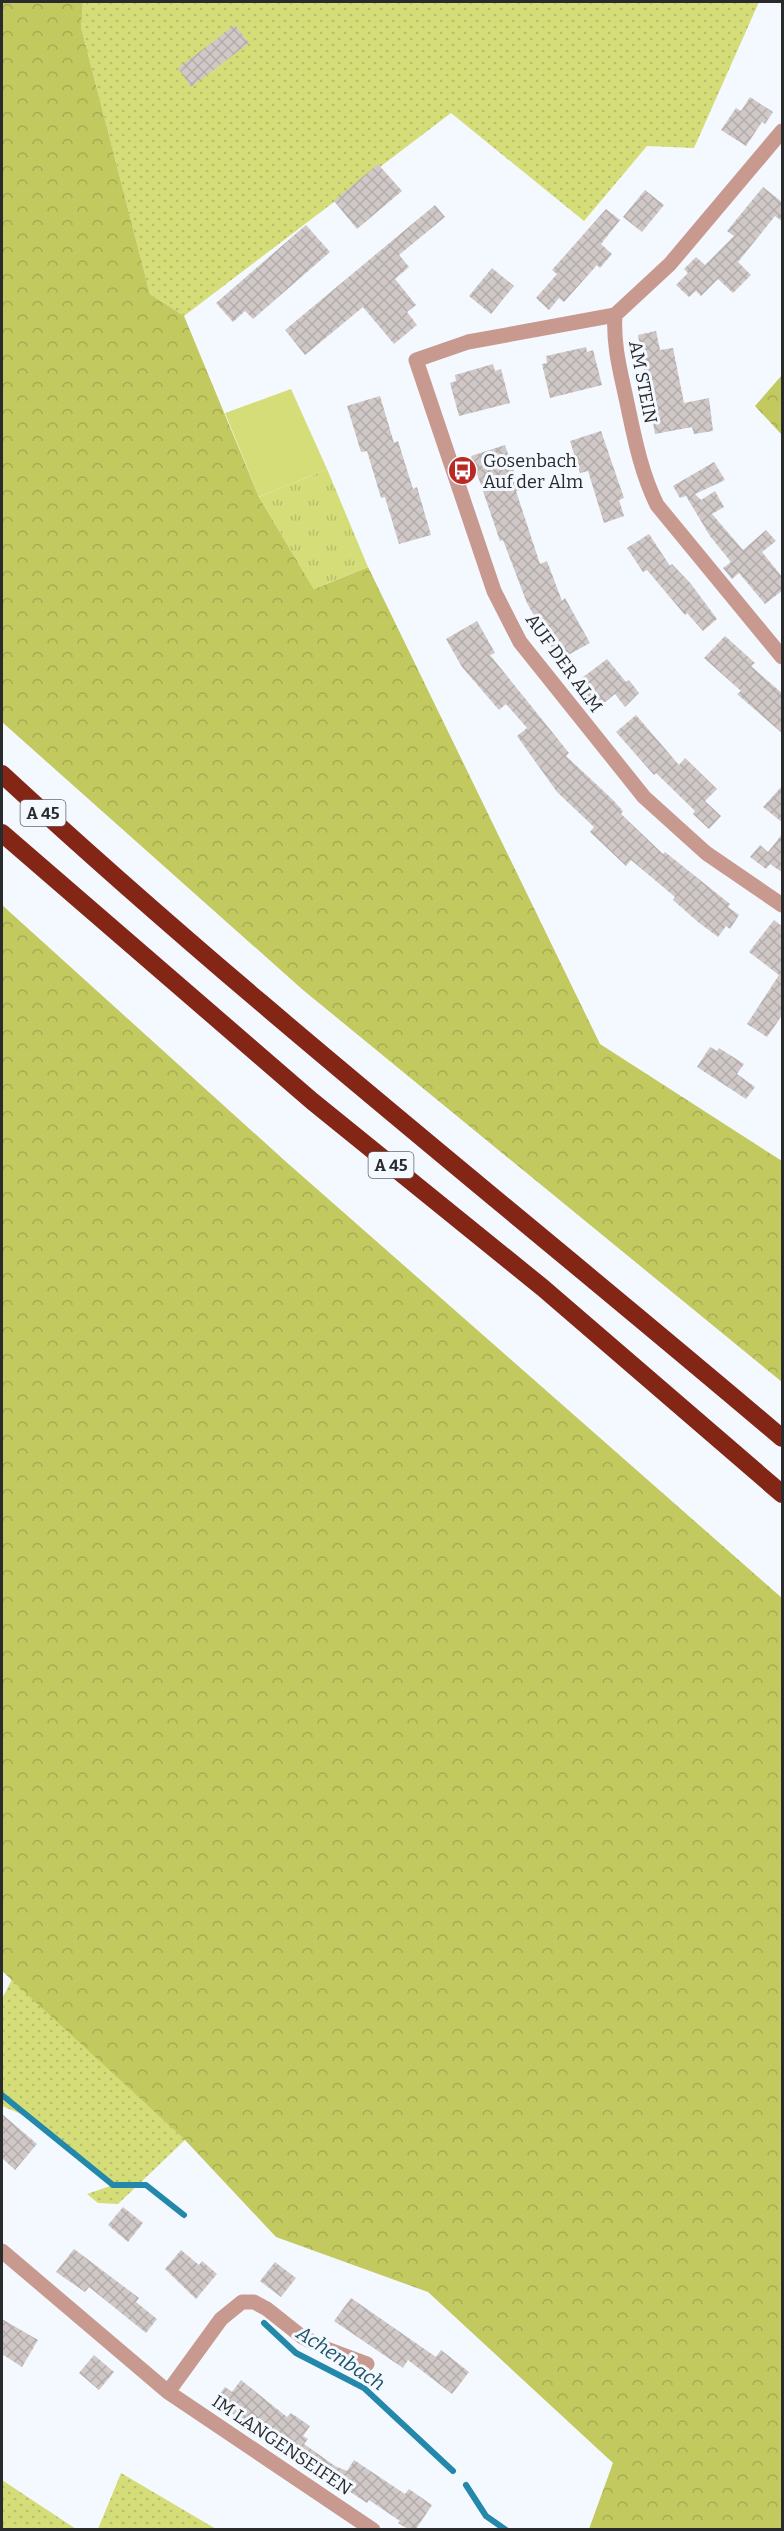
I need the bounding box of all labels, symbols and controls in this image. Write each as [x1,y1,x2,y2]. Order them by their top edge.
street label: AM STEIN [624,339,662,425]
place label: Gosenbach Auf der Alm [483,450,583,493]
bus stop icon: Gosenbach Auf der Alm [446,455,478,487]
street label: AUF DER ALM [521,609,607,717]
road number: A 45 [20,800,66,826]
road number: A 45 [368,1152,414,1178]
water label: Achenbach [291,2320,390,2395]
street label: IM LANGENSEIFEN [208,2390,356,2500]

